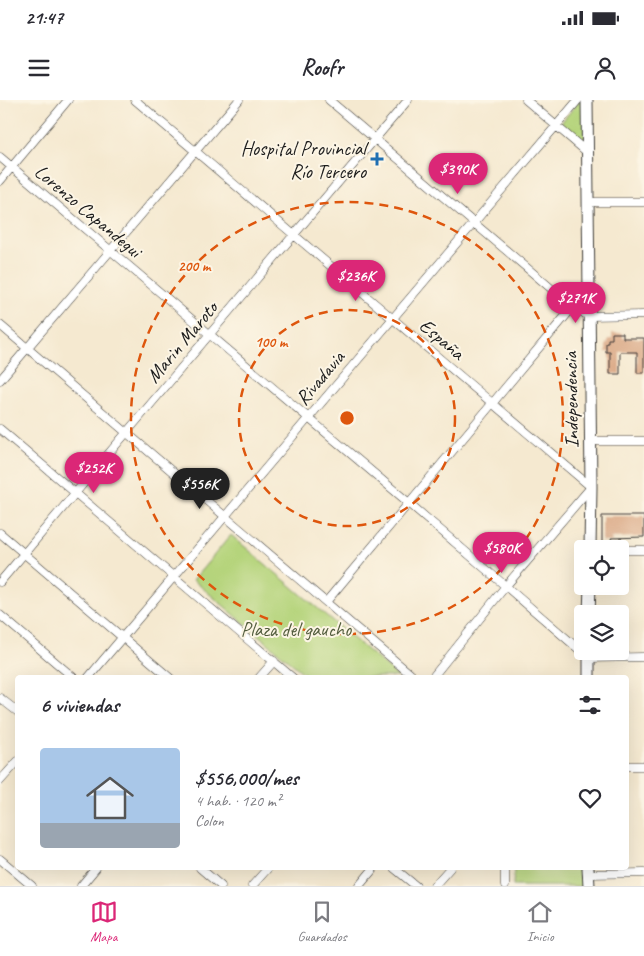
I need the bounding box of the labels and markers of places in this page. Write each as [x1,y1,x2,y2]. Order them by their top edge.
place label: Hospital Provincial Río Tercero [241,136,370,184]
marker: Hospital Provincial Río Tercero [370,152,384,166]
pin: $390K [423,152,493,195]
pin: $236K [321,260,391,302]
pin: $271K [541,282,611,324]
centre of rings [338,409,356,427]
pin: $252K [59,452,129,494]
pin: $556K [165,468,235,510]
pin: $580K [467,532,537,574]

